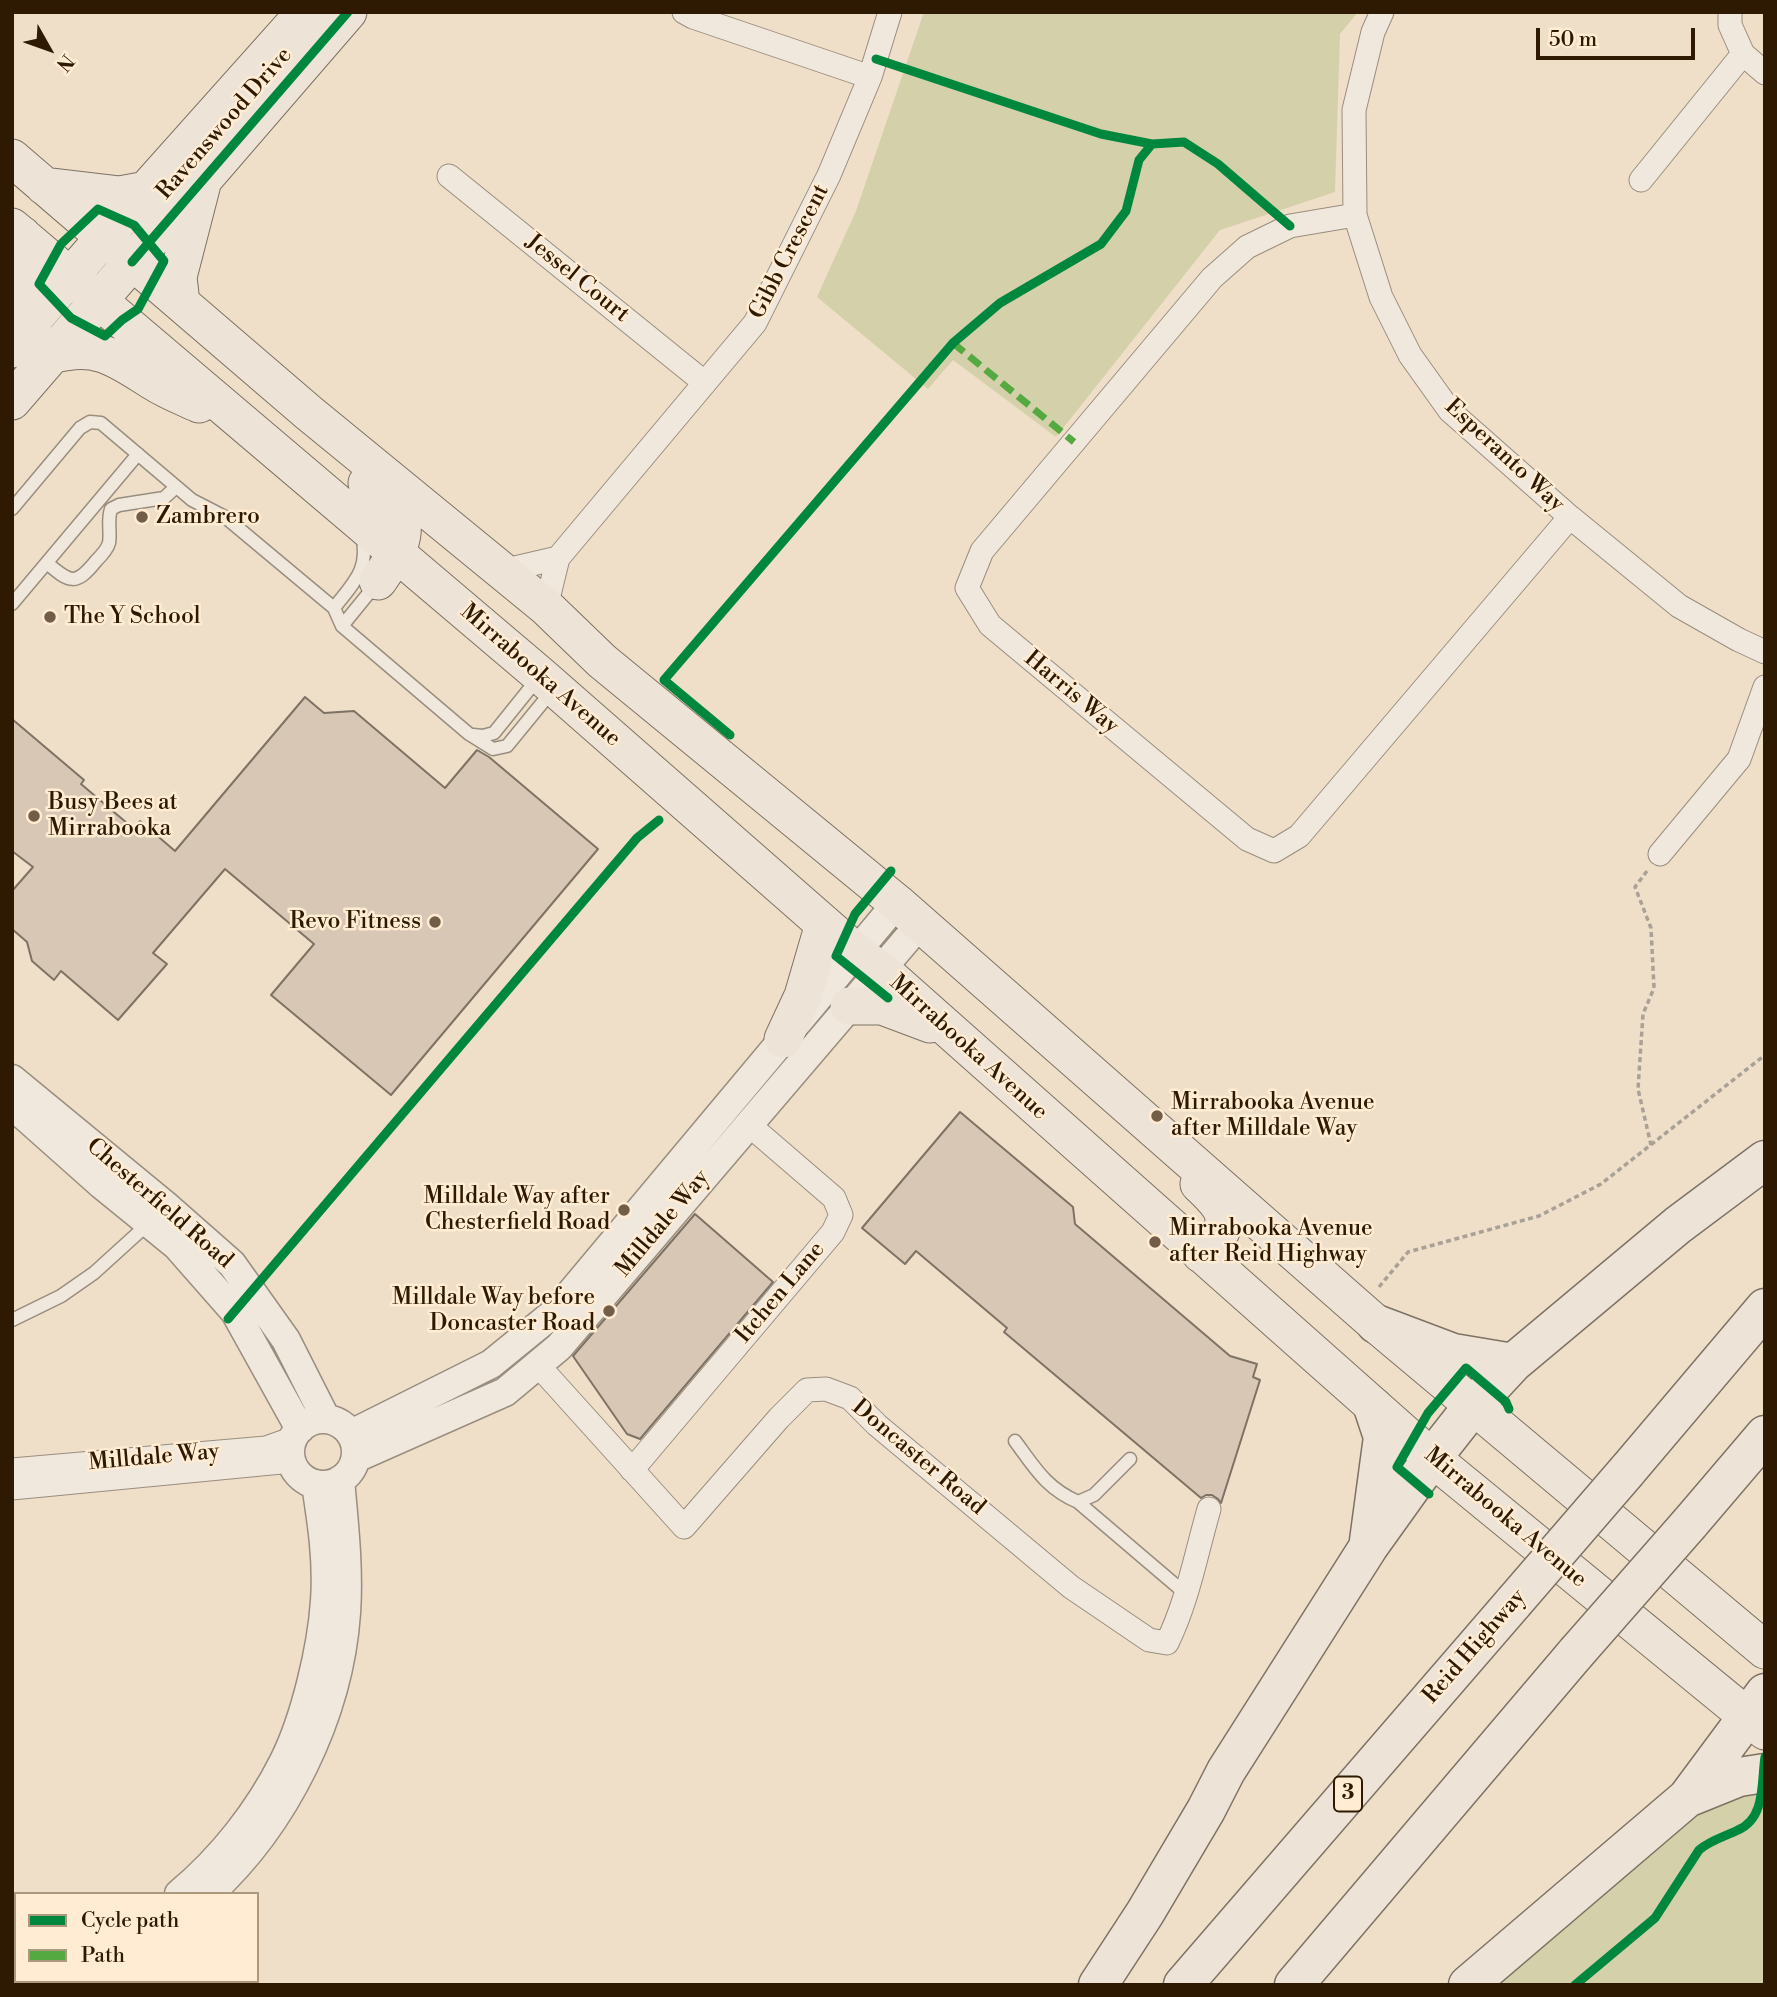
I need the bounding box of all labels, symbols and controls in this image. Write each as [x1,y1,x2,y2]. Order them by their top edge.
north arrow [14,14,84,84]
scale bar [1539,14,1698,58]
text: 50 m [1549,27,1597,53]
street label: Ravenswood Drive [151,42,299,206]
text: N [51,49,79,76]
street label: Gibb Crescent [744,180,836,324]
street label: Jessel Court [520,229,634,329]
street label: Esperanto Way [1438,394,1570,518]
place label: Zambrero [156,503,260,531]
marker: Zambrero [134,509,150,525]
street label: Mirrabooka Avenue [454,599,626,753]
place label: The Y School [64,603,201,631]
marker: The Y School [42,609,58,625]
street label: Harris Way [1018,645,1124,741]
place label: Busy Bees at Mirrabooka [48,789,178,843]
marker: Busy Bees at Mirrabooka [26,808,42,824]
place label: Revo Fitness [289,908,421,936]
marker: Revo Fitness [427,914,443,930]
street label: Mirrabooka Avenue [883,970,1053,1126]
place label: Mirrabooka Avenue after Milldale Way [1171,1089,1375,1143]
marker: Mirrabooka Avenue after Milldale Way [1149,1108,1165,1124]
street label: Chesterfield Road [80,1133,238,1275]
street label: Milldale Way [610,1165,716,1283]
place label: Milldale Way after Chesterfield Road [424,1183,610,1237]
marker: Milldale Way after Chesterfield Road [616,1202,632,1218]
place label: Mirrabooka Avenue after Reid Highway [1169,1215,1373,1269]
marker: Mirrabooka Avenue after Reid Highway [1147,1234,1163,1250]
street label: Itchen Lane [731,1237,831,1349]
place label: Milldale Way before Doncaster Road [392,1284,595,1338]
marker: Milldale Way before Doncaster Road [601,1303,617,1319]
street label: Doncaster Road [846,1394,990,1522]
street label: Milldale Way [87,1439,221,1477]
street label: Mirrabooka Avenue [1418,1442,1592,1594]
street label: Reid Highway [1418,1584,1532,1710]
road number: 3 [1334,1776,1362,1812]
legend [14,1892,259,1983]
text: Cycle path [81,1908,179,1934]
text: Path [81,1943,125,1969]

